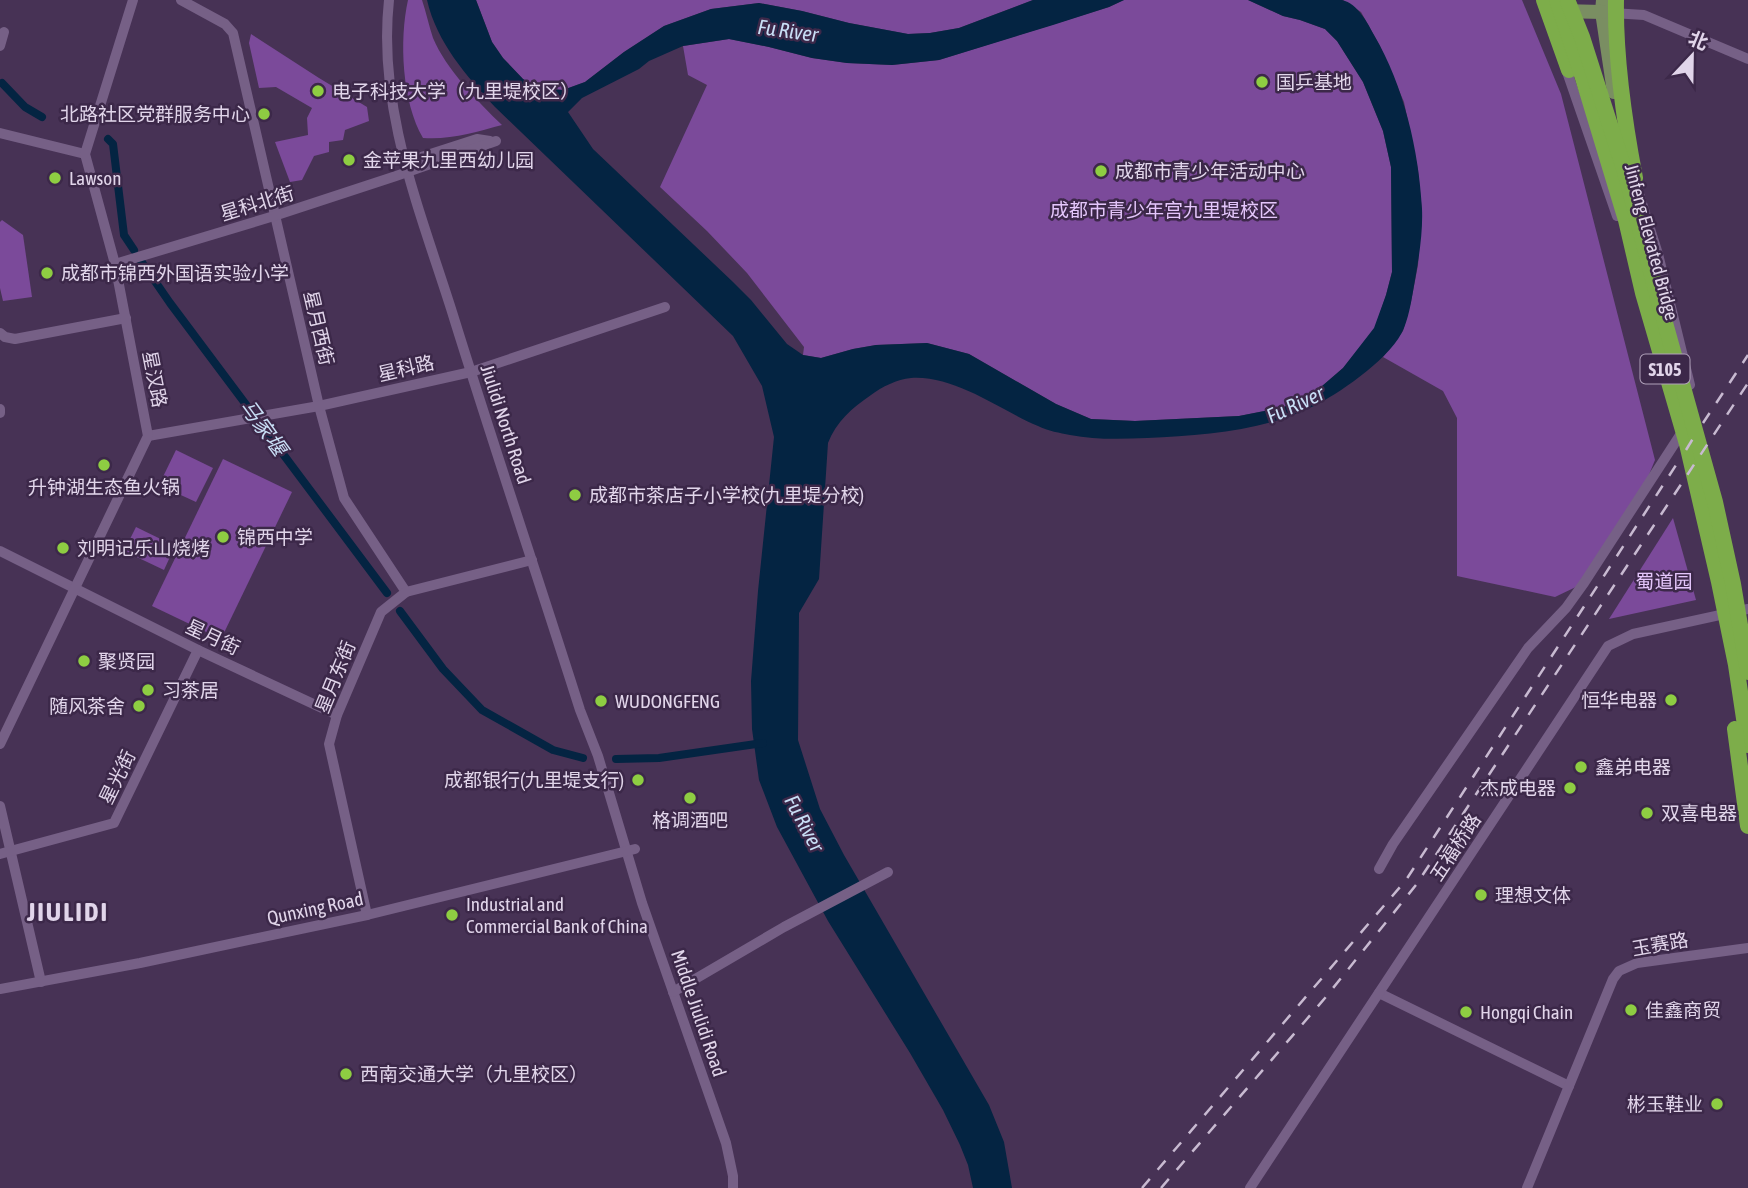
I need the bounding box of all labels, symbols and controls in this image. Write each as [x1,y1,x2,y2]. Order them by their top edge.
water label: Fu River [756,14,821,46]
north arrow [1657,21,1727,91]
text: 北 [1685,26,1711,54]
place label: 国乒基地 [1276,71,1352,93]
marker: 国乒基地 [1254,74,1270,90]
place label: 电子科技大学（九里堤校区） [332,80,579,102]
marker: 电子科技大学（九里堤校区） [310,83,326,99]
place label: 北路社区党群服务中心 [60,103,250,125]
marker: 北路社区党群服务中心 [256,106,272,122]
place label: 金苹果九里西幼儿园 [363,149,534,171]
marker: 金苹果九里西幼儿园 [341,152,357,168]
place label: 成都市青少年活动中心 [1115,160,1305,182]
street label: Jinfeng Elevated Bridge [1621,161,1683,323]
marker: 成都市青少年活动中心 [1093,163,1109,179]
place label: Lawson [69,167,121,189]
marker: Lawson [47,170,63,186]
street label: 星科北街 [217,181,297,225]
park label: 成都市青少年宫九里堤校区 [1050,199,1278,221]
place label: 成都市锦西外国语实验小学 [61,262,289,284]
marker: 成都市锦西外国语实验小学 [39,265,55,281]
street label: 星月西街 [300,288,338,368]
street label: 星汉路 [139,349,171,409]
street label: 星科路 [376,351,436,385]
road number: S105 [1640,354,1690,384]
street label: Jiulidi North Road [476,362,536,486]
water label: Fu River [1262,380,1328,428]
water label: 马家堰 [236,394,294,462]
marker: 升钟湖生态鱼火锅 [96,457,112,473]
place label: 升钟湖生态鱼火锅 [28,476,180,498]
place label: 成都市茶店子小学校(九里堤分校) [589,484,864,506]
marker: 成都市茶店子小学校(九里堤分校) [567,487,583,503]
place label: 锦西中学 [237,526,313,548]
marker: 锦西中学 [215,529,231,545]
place label: 刘明记乐山烧烤 [77,537,210,559]
marker: 刘明记乐山烧烤 [55,540,71,556]
park label: 蜀道园 [1635,570,1693,592]
street label: 星月街 [183,615,243,659]
street label: 星月东街 [311,638,359,716]
place label: 聚贤园 [98,650,155,672]
marker: 聚贤园 [76,653,92,669]
place label: 习茶居 [162,679,219,701]
marker: 习茶居 [140,682,156,698]
place label: 恒华电器 [1581,689,1657,711]
place label: WUDONGFENG [615,690,720,712]
marker: 恒华电器 [1663,692,1679,708]
marker: WUDONGFENG [593,693,609,709]
place label: 随风茶舍 [49,695,125,717]
marker: 随风茶舍 [131,698,147,714]
street label: 星光街 [95,747,139,807]
place label: 鑫弟电器 [1595,756,1671,778]
marker: 鑫弟电器 [1573,759,1589,775]
place label: 成都银行(九里堤支行) [444,769,624,791]
marker: 成都银行(九里堤支行) [630,772,646,788]
place label: 杰成电器 [1480,777,1556,799]
marker: 杰成电器 [1562,780,1578,796]
marker: 格调酒吧 [682,790,698,806]
water label: Fu River [780,791,830,856]
place label: 双喜电器 [1661,802,1737,824]
marker: 双喜电器 [1639,805,1655,821]
place label: 格调酒吧 [652,809,728,831]
street label: 五福桥路 [1425,809,1485,885]
place label: 理想文体 [1495,884,1571,906]
street label: Qunxing Road [265,887,365,929]
marker: 理想文体 [1473,887,1489,903]
place label: Industrial and Commercial Bank of China [466,893,648,937]
district label: JIULIDI [26,897,109,927]
marker: Industrial and Commercial Bank of China [444,907,460,923]
street label: 玉赛路 [1630,928,1690,960]
street label: Middle Jiulidi Road [667,947,731,1079]
place label: 佳鑫商贸 [1645,999,1721,1021]
place label: Hongqi Chain [1480,1001,1573,1023]
marker: 佳鑫商贸 [1623,1002,1639,1018]
marker: Hongqi Chain [1458,1004,1474,1020]
place label: 西南交通大学（九里校区） [360,1063,588,1085]
marker: 西南交通大学（九里校区） [338,1066,354,1082]
place label: 彬玉鞋业 [1627,1093,1703,1115]
marker: 彬玉鞋业 [1709,1096,1725,1112]

